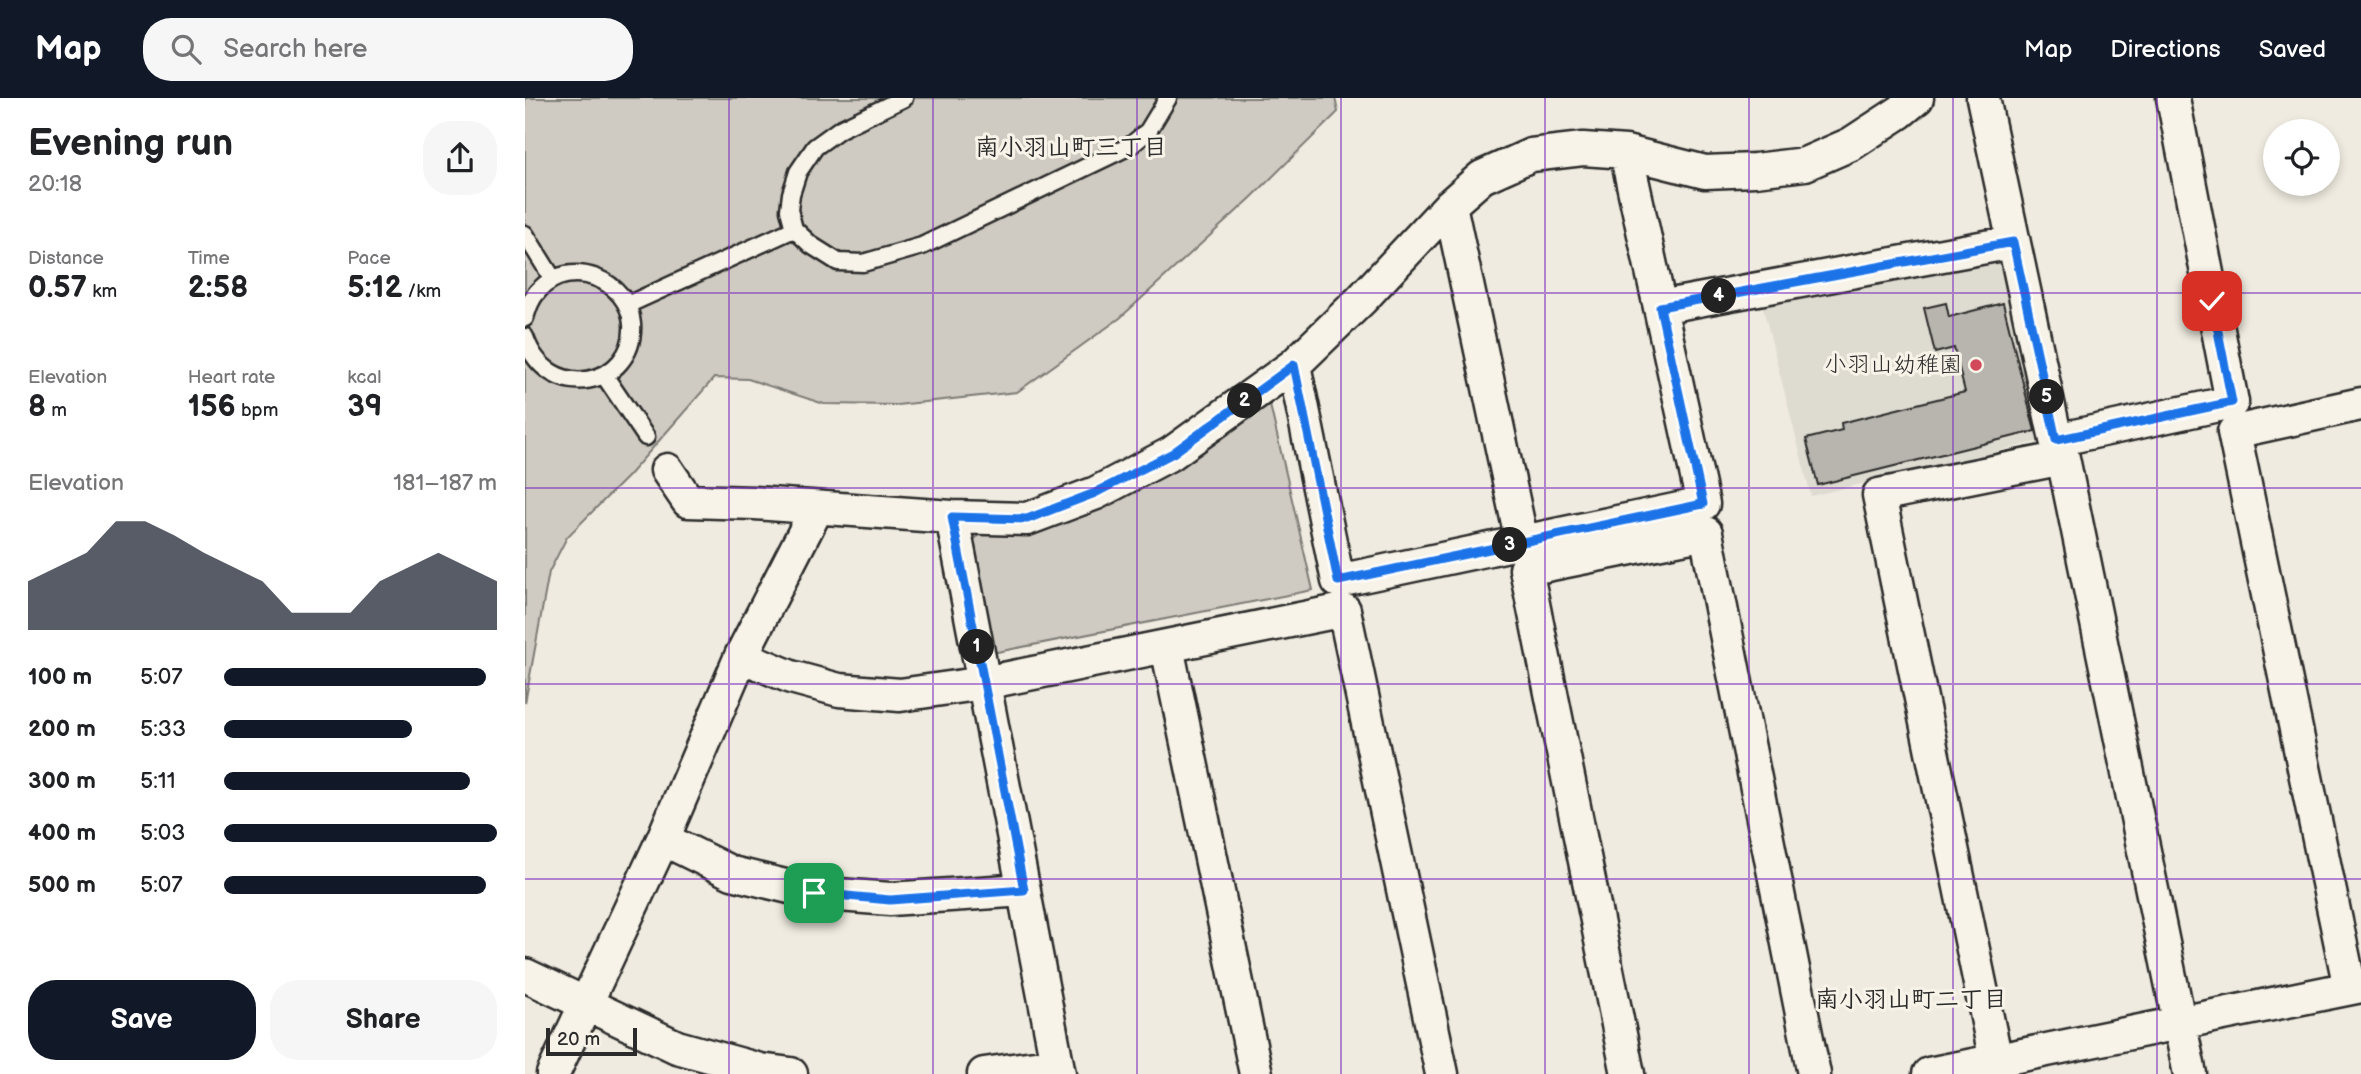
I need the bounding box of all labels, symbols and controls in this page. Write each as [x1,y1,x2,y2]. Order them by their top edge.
search box [143,18,633,81]
text: Map [35,29,101,69]
icon: search [167,30,205,68]
text: Search here [223,34,367,65]
text: Map [2024,35,2072,64]
text: Directions [2110,35,2221,64]
text: Saved [2259,35,2326,64]
map controls [2263,119,2340,196]
button: locate [2263,119,2340,196]
text: Evening run [28,121,233,166]
button: share [423,121,497,195]
district label: 南小羽山町三丁目 [975,133,1167,162]
text: 20:18 [28,170,82,198]
text: Distance [28,247,104,270]
text: Time [188,247,230,270]
text: Pace [347,247,391,270]
text: 0.57 [28,270,87,306]
text: 2:58 [188,270,248,306]
text: 5:12 [347,270,402,306]
pin [2182,271,2242,331]
pin: 4 [1701,278,1737,314]
text: km [87,280,117,303]
text: /km [402,280,441,303]
icon: check [2193,282,2231,320]
text: 4 [1713,284,1724,307]
place label: 小羽山幼稚園 [1824,351,1962,379]
marker: 小羽山幼稚園 [1968,357,1984,373]
text: Elevation [28,366,107,389]
text: Heart rate [188,366,275,389]
text: kcal [347,366,381,389]
pin: 5 [2029,380,2065,414]
pin: 2 [1227,384,1263,418]
text: 5 [2041,385,2052,408]
text: 8 [28,389,46,425]
text: 156 [188,389,236,425]
text: 39 [347,389,382,425]
text: 2 [1239,389,1250,412]
text: m [46,399,67,422]
text: bpm [236,399,278,422]
text: Elevation [28,469,124,497]
text: 181–187 m [393,469,497,497]
pin: 3 [1493,528,1527,562]
text: 3 [1504,533,1515,556]
pin: 1 [959,630,995,664]
text: 1 [973,635,981,658]
text: 100 m [28,663,92,691]
text: 5:07 [140,663,183,691]
text: 200 m [28,715,96,743]
text: 5:33 [140,715,186,743]
text: 300 m [28,767,96,795]
text: 5:11 [140,767,176,795]
text: 400 m [28,819,96,847]
text: 5:03 [140,819,186,847]
pin [784,863,844,923]
text: 500 m [28,871,96,899]
text: 5:07 [140,871,183,899]
icon: arrive [795,874,833,912]
button: Save [28,980,256,1060]
button: Share [270,980,497,1060]
district label: 南小羽山町二丁目 [1815,985,2007,1014]
scale bar [546,1025,637,1057]
text: 20 m [557,1028,600,1051]

